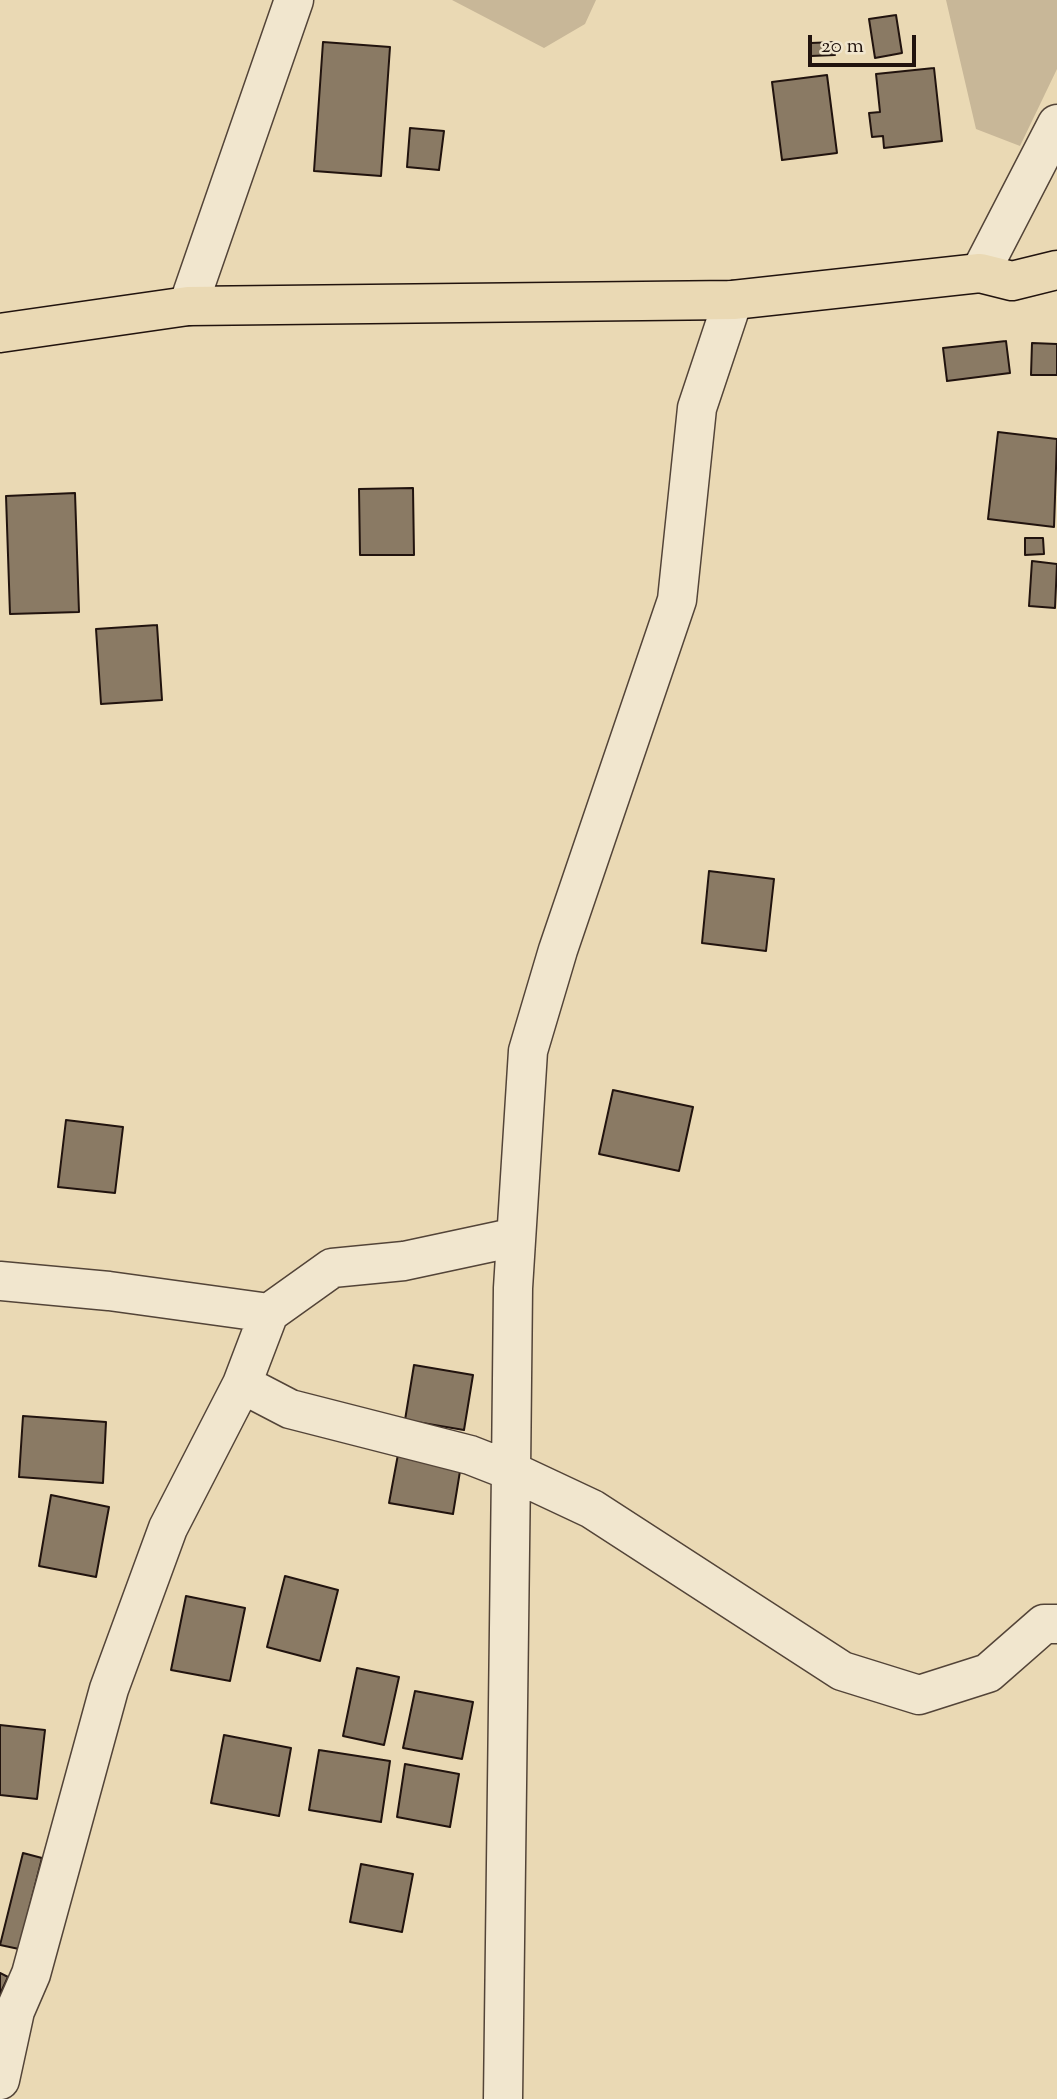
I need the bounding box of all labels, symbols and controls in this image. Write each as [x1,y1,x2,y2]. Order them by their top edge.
scale bar [812,21,920,65]
text: 20 m [821,32,864,62]

